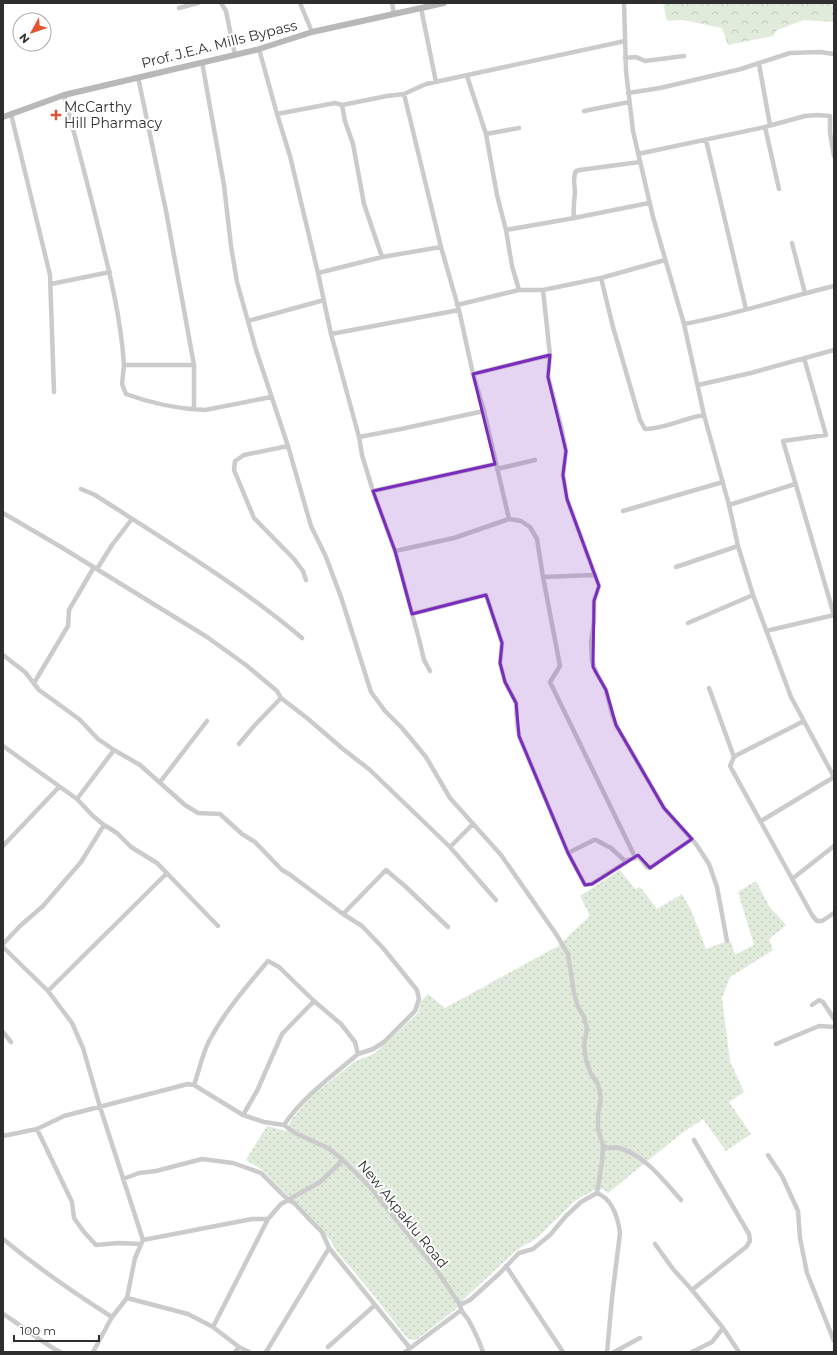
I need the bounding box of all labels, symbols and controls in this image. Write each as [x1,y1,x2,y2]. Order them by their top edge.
north arrow [12,12,52,52]
street label: Prof. J.E.A. Mills Bypass [139,16,299,72]
text: N [16,31,33,46]
place label: McCarthy Hill Pharmacy [64,98,163,132]
marker: McCarthy Hill Pharmacy [51,110,61,120]
street label: New Akpaklu Road [354,1156,452,1272]
scale bar [14,1317,99,1343]
text: 100 m [20,1323,56,1338]

